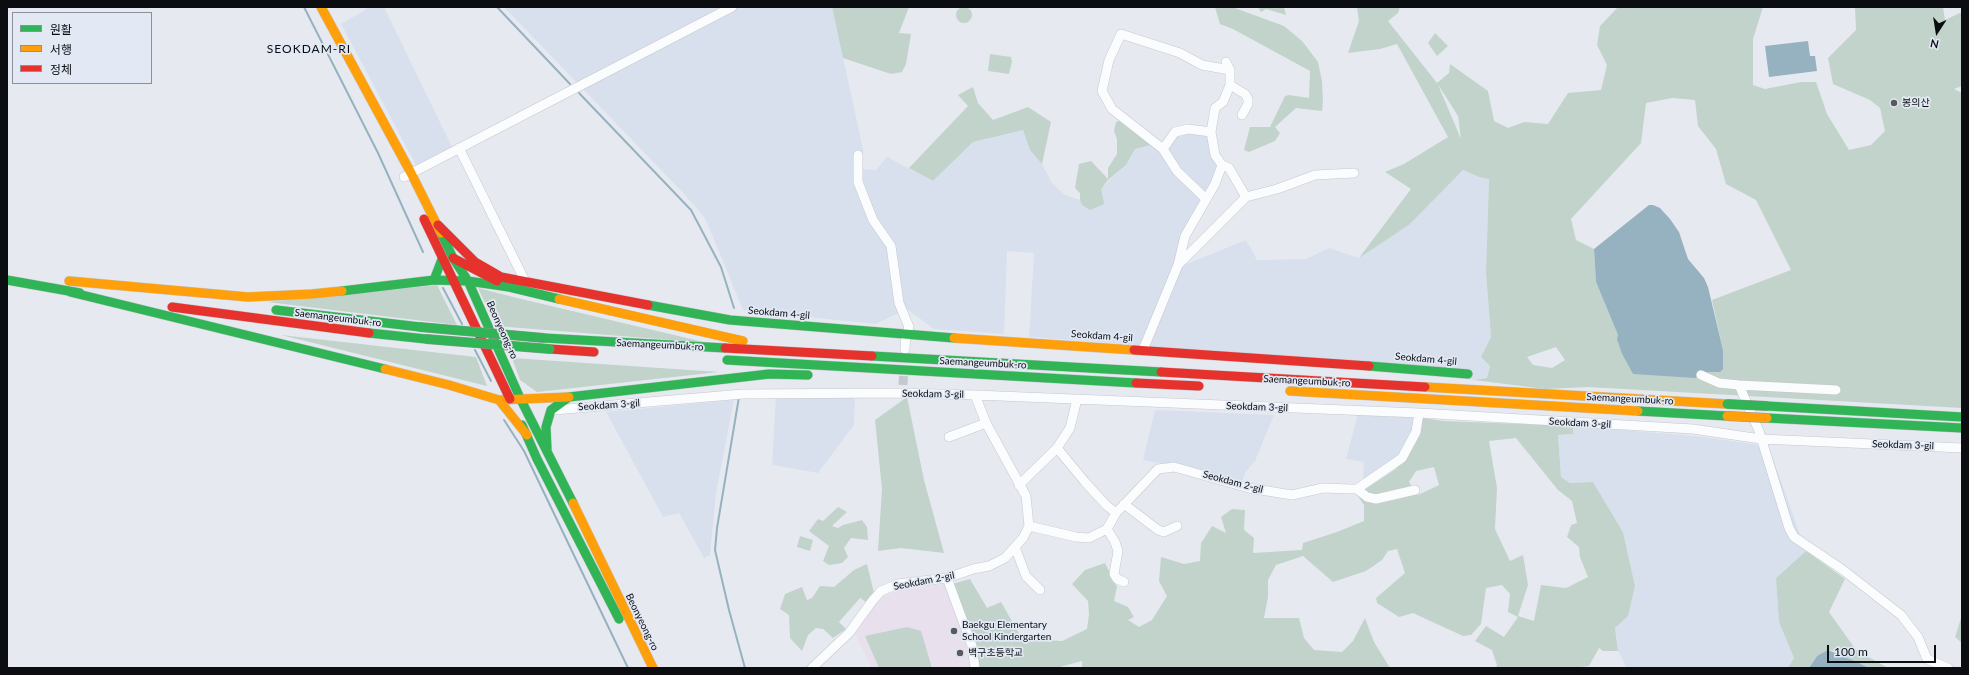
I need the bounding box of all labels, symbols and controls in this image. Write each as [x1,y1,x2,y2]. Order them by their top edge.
legend [12,12,152,84]
north arrow [1917,12,1957,52]
text: 원활 [50,22,72,37]
text: N [1929,37,1940,51]
text: 서행 [50,42,72,57]
district label: SEOKDAM-RI [267,42,351,56]
text: 정체 [50,62,72,77]
place label: 봉의산 [1902,97,1930,109]
marker: 봉의산 [1889,98,1899,108]
street label: Beonyeong-ro [484,299,520,361]
street label: Seokdam 4-gil [748,304,810,322]
street label: Saemangeumbuk-ro [294,307,382,329]
street label: Seokdam 4-gil [1071,328,1133,344]
street label: Saemangeumbuk-ro [616,337,704,353]
street label: Seokdam 4-gil [1395,350,1457,368]
street label: Saemangeumbuk-ro [939,355,1027,371]
street label: Saemangeumbuk-ro [1263,373,1351,389]
street label: Seokdam 3-gil [902,387,964,401]
street label: Saemangeumbuk-ro [1586,391,1674,407]
street label: Seokdam 3-gil [578,397,640,413]
street label: Seokdam 3-gil [1226,400,1288,414]
street label: Seokdam 3-gil [1549,415,1611,431]
street label: Seokdam 3-gil [1872,438,1934,452]
street label: Seokdam 2-gil [1202,468,1264,496]
street label: Seokdam 2-gil [892,569,956,593]
street label: Beonyeong-ro [623,591,661,653]
place label: Baekgu Elementary School Kindergarten [962,619,1051,642]
marker: Baekgu Elementary School Kindergarten [949,626,959,636]
scale bar [1829,637,1938,663]
text: 100 m [1834,644,1868,659]
place label: 백구초등학교 [968,647,1023,659]
marker: 백구초등학교 [955,648,965,658]

